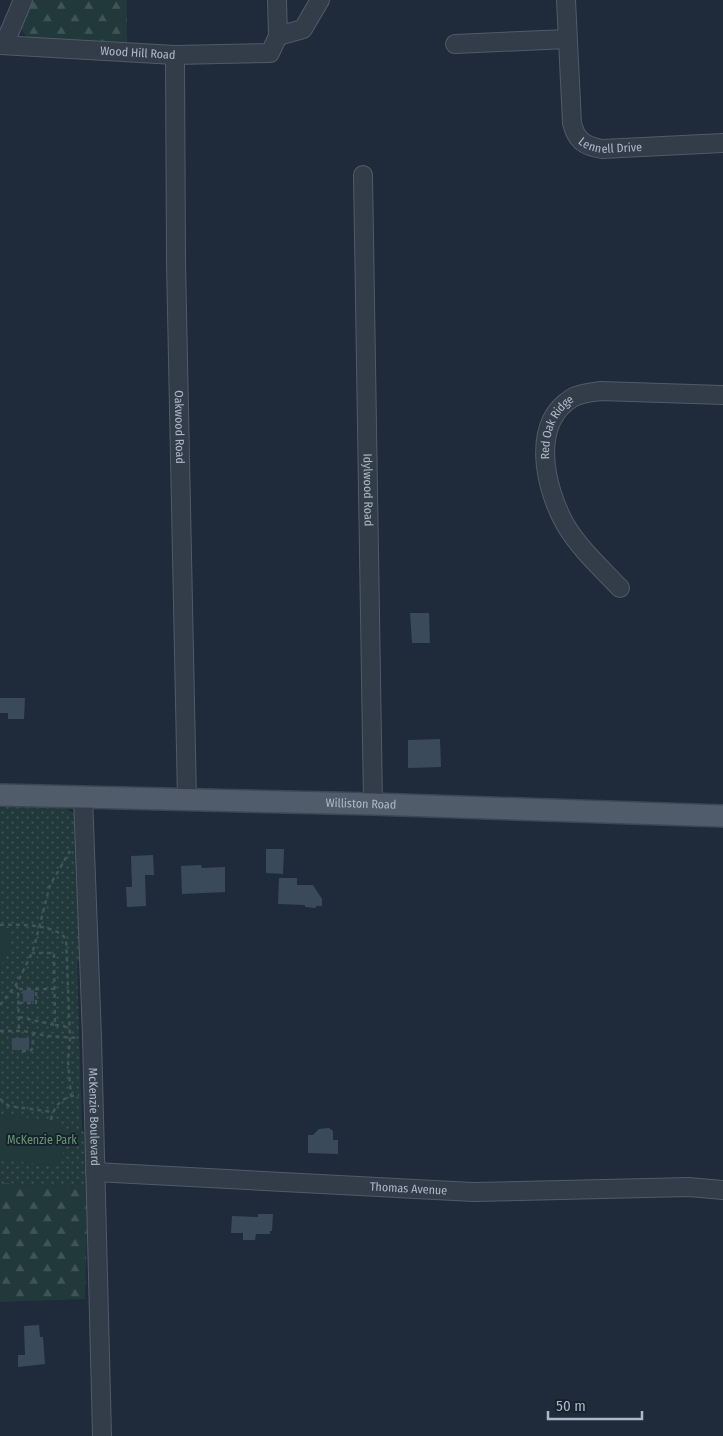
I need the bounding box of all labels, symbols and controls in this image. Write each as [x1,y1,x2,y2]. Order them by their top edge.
street label: Wood Hill Road [100,44,176,62]
street label: Lennell Drive [576,134,642,156]
street label: Oakwood Road [172,390,187,464]
street label: Red Oak Ridge [538,392,576,460]
street label: Idylwood Road [360,453,376,526]
street label: Williston Road [325,796,396,812]
street label: McKenzie Boulevard [86,1068,102,1166]
park label: McKenzie Park [7,1133,77,1147]
street label: Thomas Avenue [370,1180,448,1198]
scale bar [548,1388,642,1420]
text: 50 m [556,1397,586,1415]

